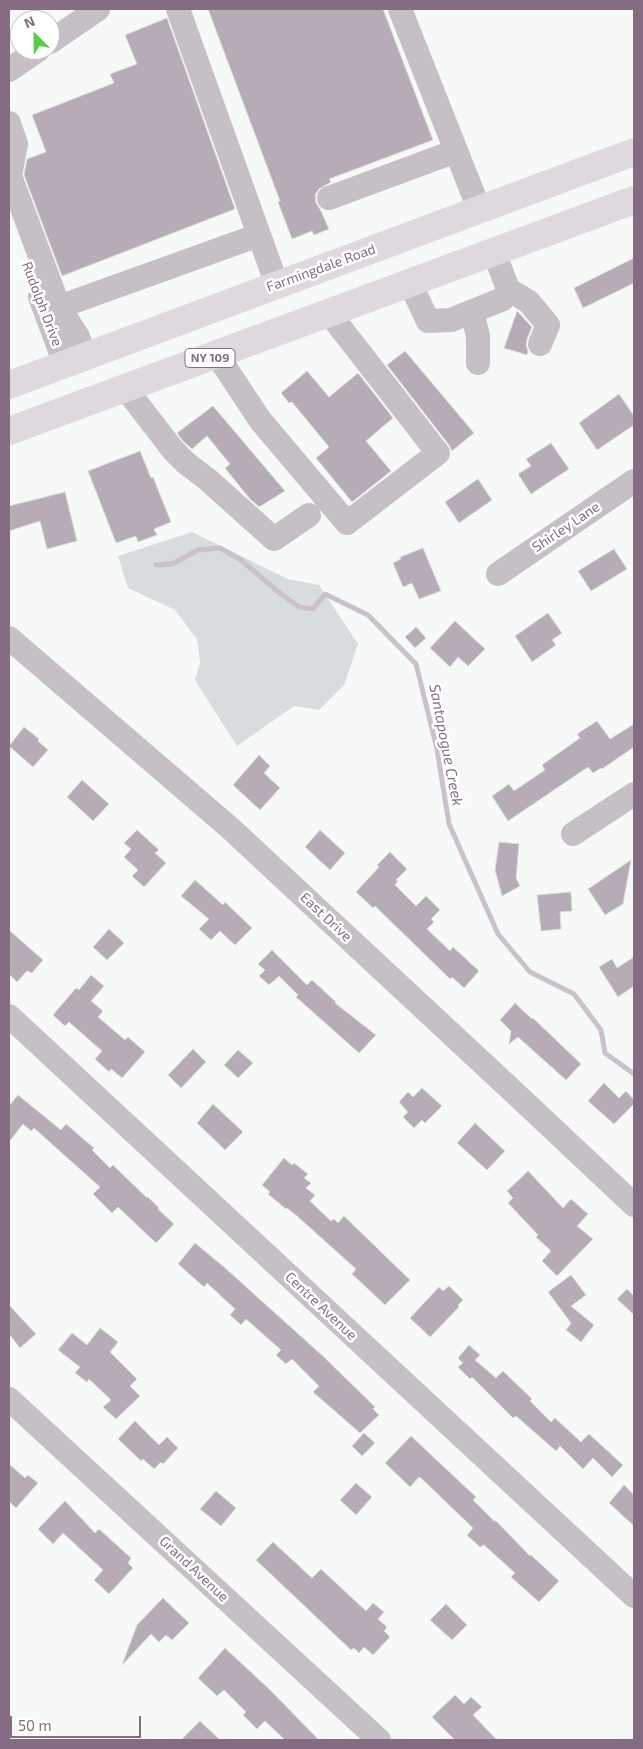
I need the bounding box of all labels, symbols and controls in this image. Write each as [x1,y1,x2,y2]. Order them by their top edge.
north arrow [10,10,60,60]
text: N [21,12,37,31]
street label: Farmingdale Road [264,240,378,296]
street label: Rudolph Drive [18,259,66,349]
road number: NY 109 [185,348,235,368]
street label: Shirley Lane [529,498,603,556]
water label: Santapogue Creek [425,683,467,807]
street label: East Drive [297,889,355,945]
street label: Centre Avenue [282,1269,360,1343]
street label: Grand Avenue [156,1533,232,1605]
scale bar [12,1706,144,1738]
text: 50 m [18,1716,52,1734]

